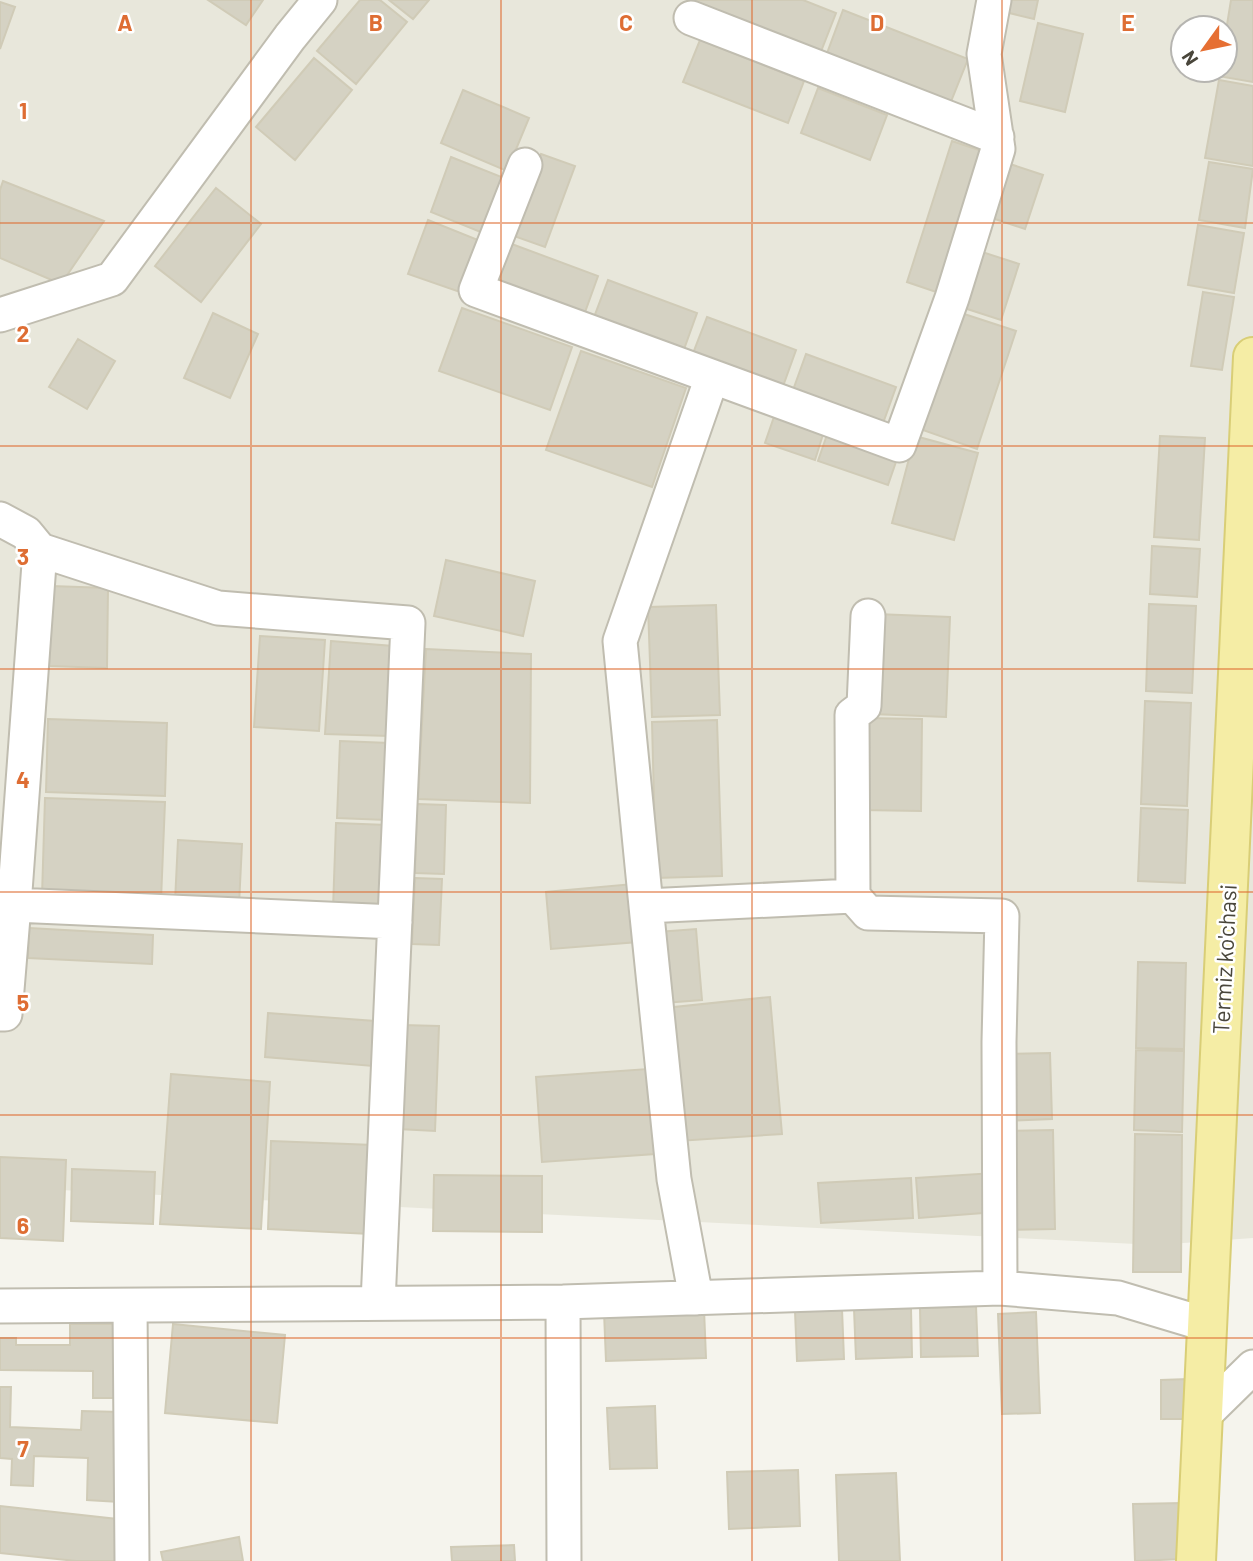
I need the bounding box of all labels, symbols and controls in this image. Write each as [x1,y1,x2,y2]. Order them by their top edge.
text: A [117,8,133,36]
text: B [369,8,383,36]
text: C [619,8,633,36]
text: D [870,8,884,36]
text: E [1121,8,1135,36]
north arrow [1169,14,1239,84]
text: N [1176,47,1202,70]
text: 1 [19,96,27,124]
text: 2 [17,319,29,347]
text: 3 [17,542,29,570]
text: 4 [16,765,30,793]
street label: Termiz ko'chasi [1206,883,1242,1035]
text: 5 [17,988,29,1016]
text: 6 [17,1211,29,1239]
text: 7 [17,1434,29,1462]

